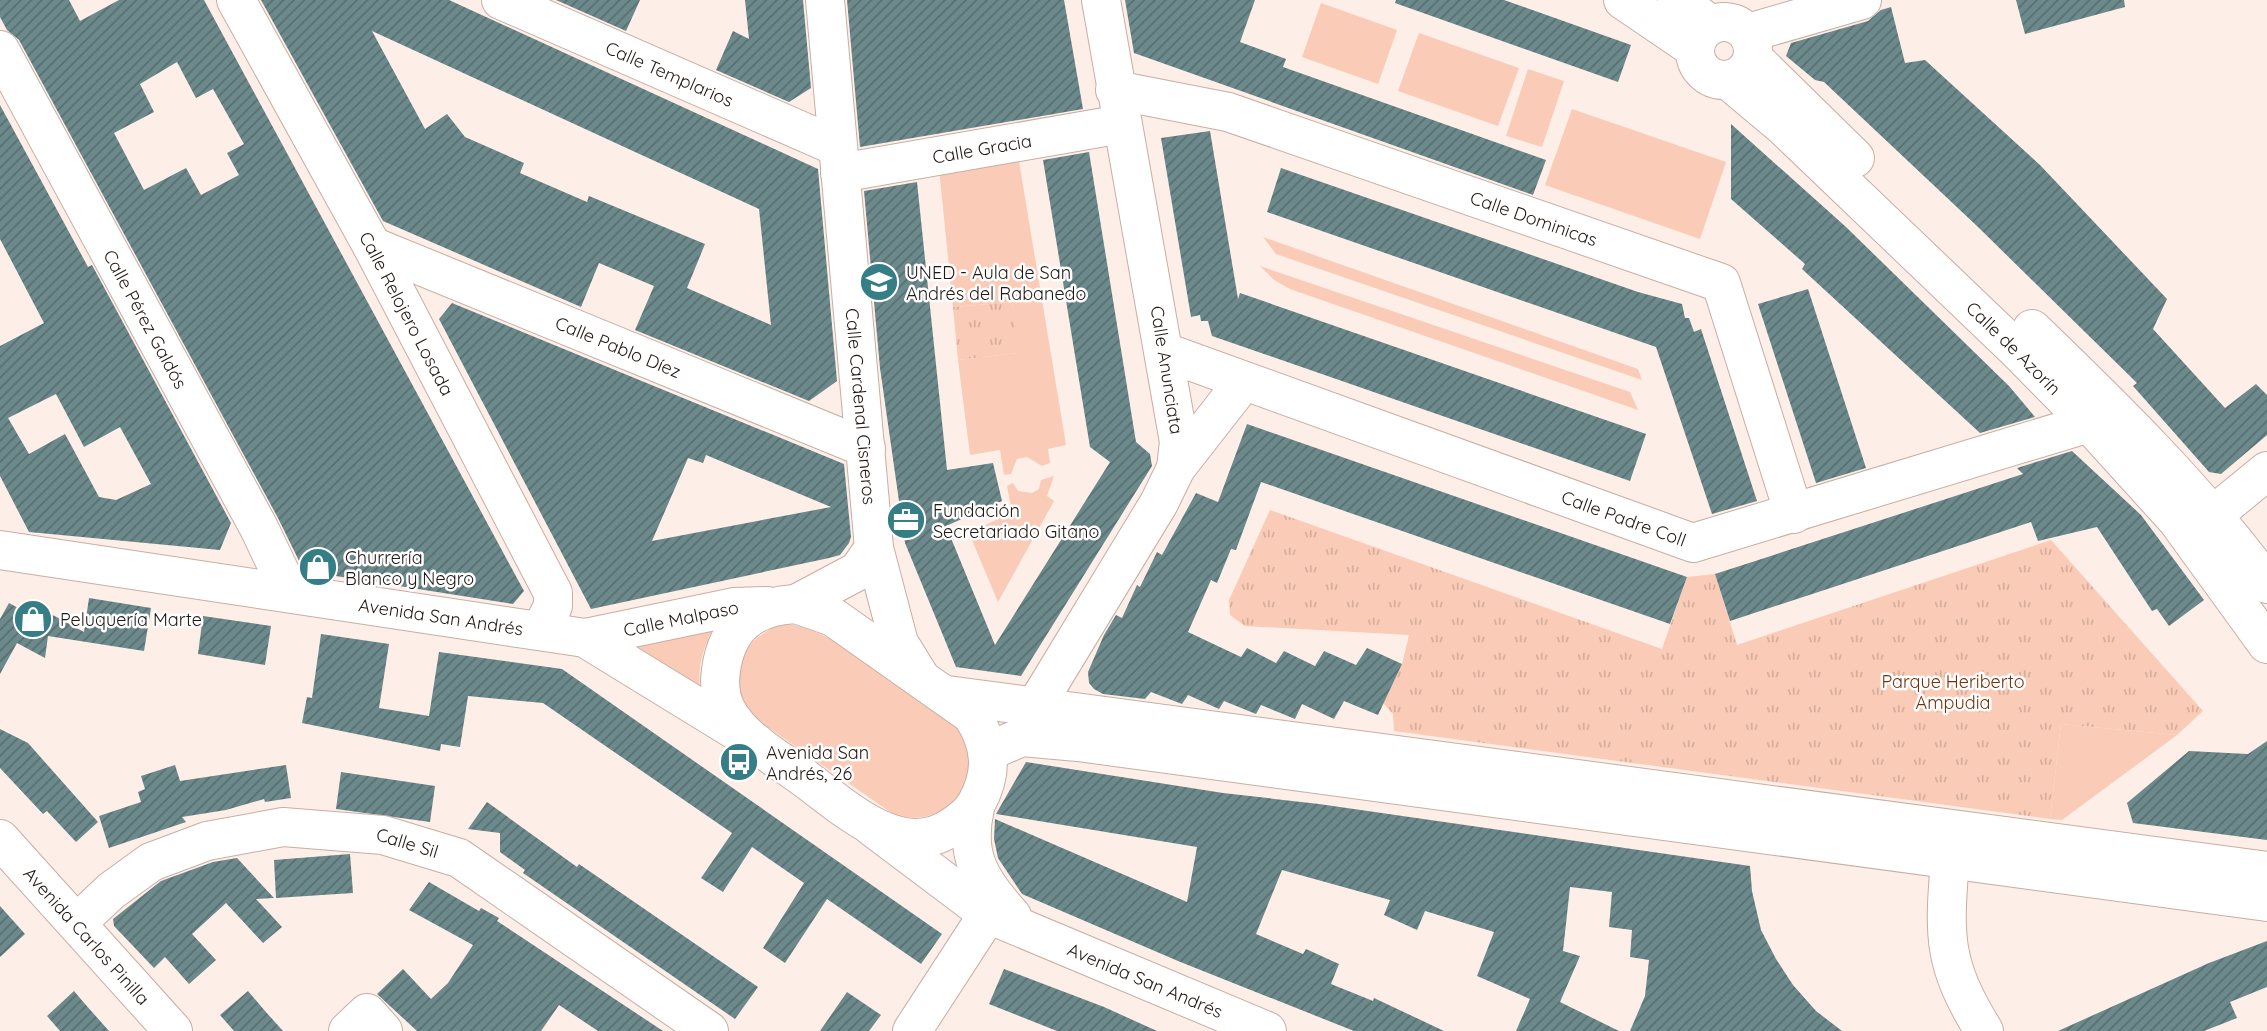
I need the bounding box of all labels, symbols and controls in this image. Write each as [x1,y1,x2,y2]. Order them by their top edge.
street label: Calle Templarios [602,36,737,112]
street label: Calle Gracia [931,128,1033,168]
street label: Calle Dominicas [1467,185,1601,251]
street label: Calle Relojero Losada [355,227,459,399]
street label: Calle Pérez Galdós [99,246,193,393]
school or university icon: UNED - Aula de San Andrés del Rabanedo [858,261,900,303]
place label: UNED - Aula de San Andrés del Rabanedo [906,261,1086,305]
street label: Calle de Azorín [1962,296,2066,400]
street label: Calle Anunciata [1146,304,1188,436]
street label: Calle Cardenal Cisneros [841,307,882,506]
street label: Calle Pablo Díez [552,311,684,383]
street label: Calle Padre Coll [1558,485,1689,551]
office icon: Fundación Secretariado Gitano [885,499,927,541]
place label: Fundación Secretariado Gitano [933,499,1099,543]
shop icon: Churrería Blanco y Negro [297,546,339,588]
place label: Churrería Blanco y Negro [345,546,474,590]
street label: Avenida San Andrés [357,593,525,640]
street label: Calle Malpaso [621,595,741,641]
shop icon: Peluquería Marte [12,598,54,640]
place label: Peluquería Marte [60,608,202,631]
park label: Parque Heriberto Ampudia [1881,670,2025,714]
bus stop icon: Avenida San Andrés, 26 [718,741,760,783]
place label: Avenida San Andrés, 26 [766,741,869,785]
street label: Calle Sil [376,823,441,863]
street label: Avenida Carlos Pinilla [19,862,155,1009]
street label: Avenida San Andrés [1064,937,1226,1023]

